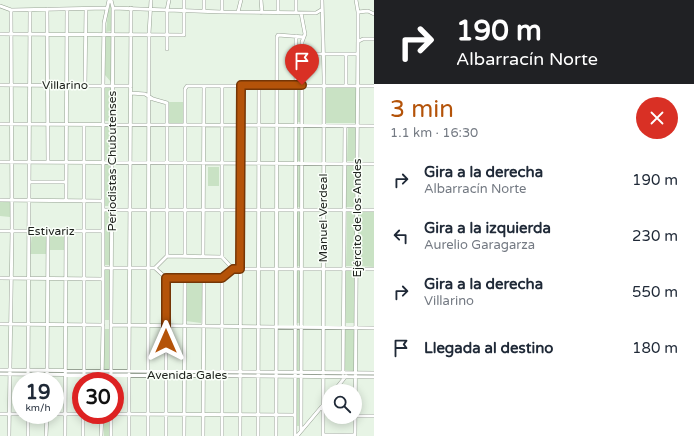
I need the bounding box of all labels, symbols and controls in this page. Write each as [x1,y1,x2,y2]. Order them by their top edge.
text: 190 m [456,14,542,48]
icon: right [390,16,442,68]
pin [285,44,319,85]
text: Albarracín Norte [456,48,598,70]
icon: arrive [291,50,313,72]
street label: Villarino [42,78,88,92]
street label: Periodistas Chubutenses [105,90,119,231]
text: 3 min [390,95,454,124]
button: close [636,97,678,139]
text: 1.1 km · 16:30 [390,125,478,141]
street label: Ejército de los Andes [350,158,364,278]
text: Gira a la derecha [424,163,543,181]
icon: right [390,169,412,191]
text: 190 m [632,171,678,189]
street label: Manuel Verdeal [316,174,330,262]
text: Albarracín Norte [424,181,526,197]
text: Gira a la izquierda [424,219,551,237]
street label: Estivariz [27,224,75,238]
icon: left [390,225,412,247]
text: 230 m [632,227,678,245]
text: Aurelio Garagarza [424,237,535,253]
text: Gira a la derecha [424,275,543,293]
icon: right [390,281,412,303]
text: 550 m [632,283,678,301]
text: Villarino [424,293,474,309]
position arrow [145,320,187,362]
icon: arrive [390,337,412,359]
text: Llegada al destino [424,339,553,357]
text: 180 m [632,339,678,357]
street label: Avenida Gales [147,368,228,382]
speed limit sign: 30 [72,372,124,424]
text: 19 [25,381,51,405]
map controls [322,384,362,424]
button: search [322,384,362,424]
text: km/h [25,402,51,414]

